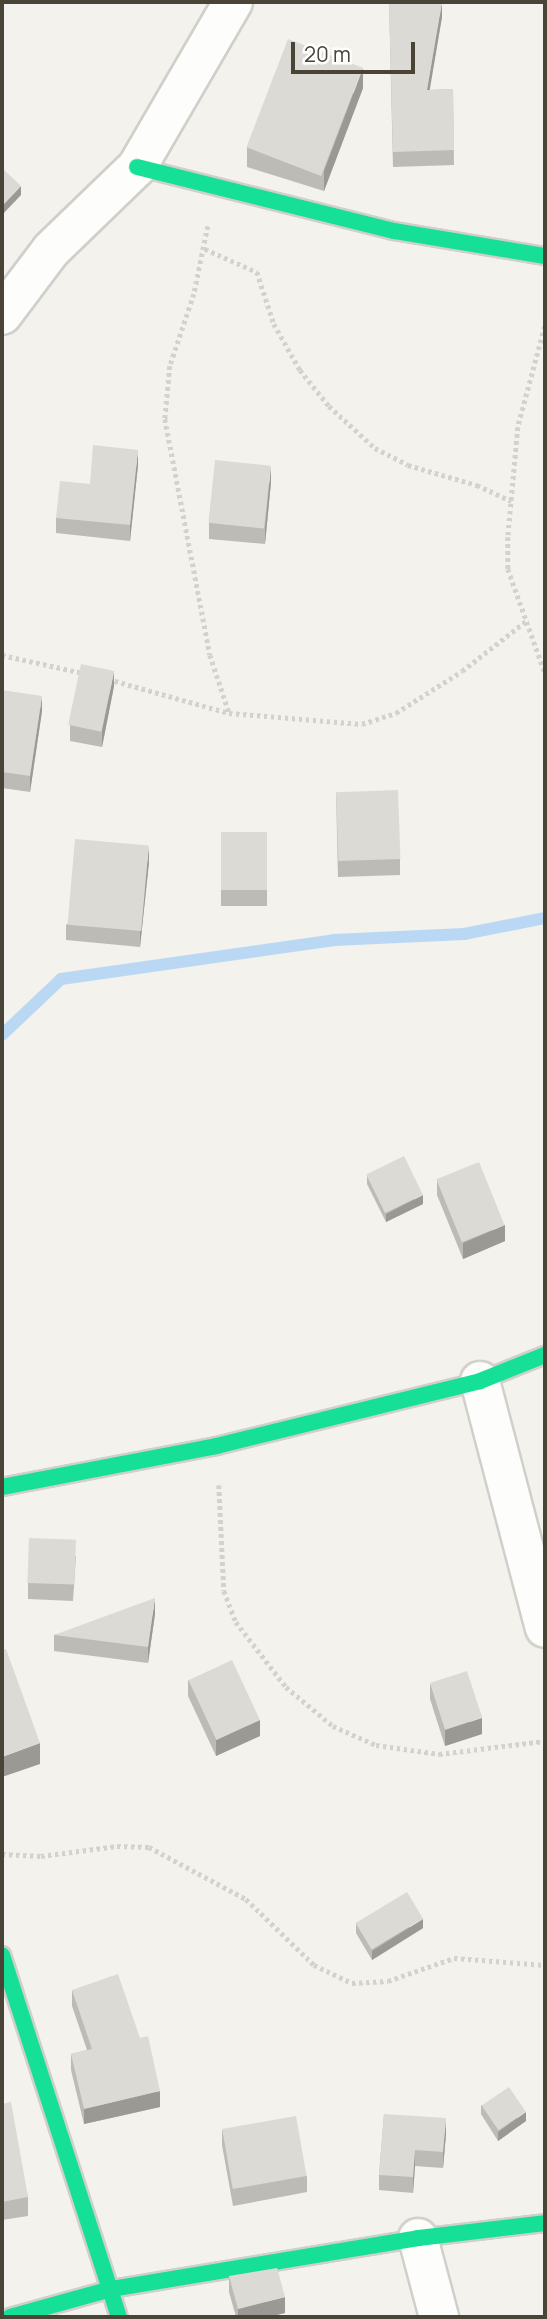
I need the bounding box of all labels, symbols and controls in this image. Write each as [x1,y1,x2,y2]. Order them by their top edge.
scale bar [295,28,419,72]
text: 20 m [304,40,351,68]

